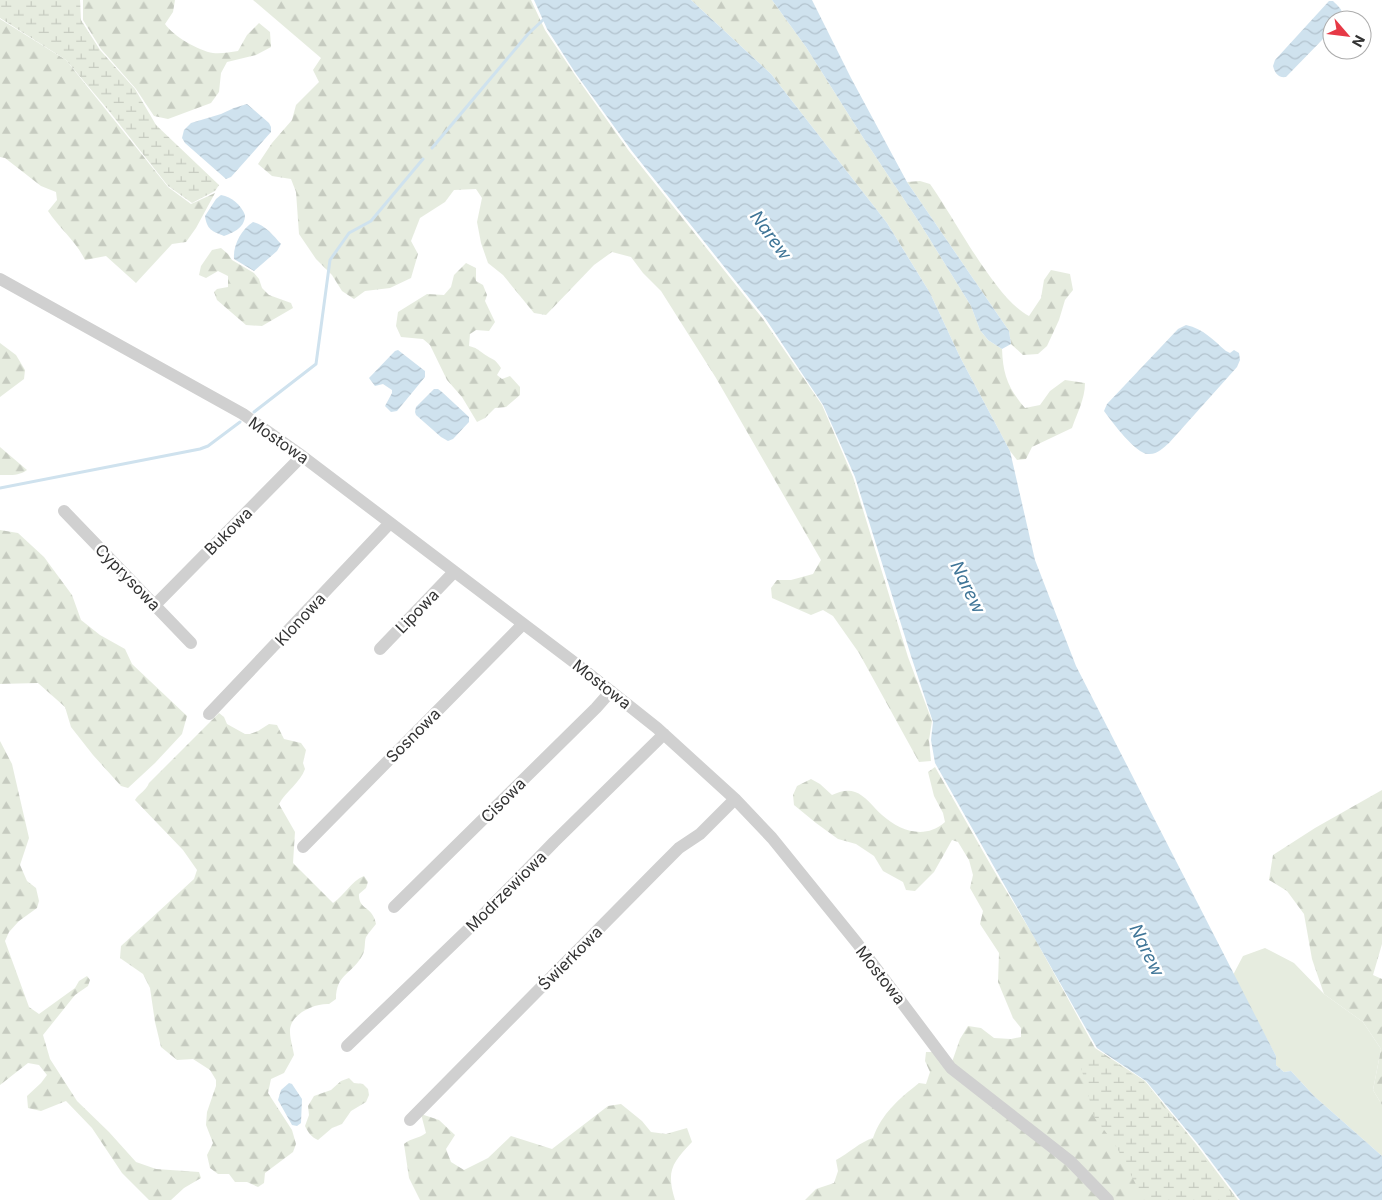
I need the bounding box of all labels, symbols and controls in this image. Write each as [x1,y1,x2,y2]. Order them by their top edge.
north arrow [1322,10,1372,60]
text: N [1349,33,1369,50]
water label: Narew [746,206,796,264]
street label: Mostowa [245,412,313,468]
street label: Bukowa [200,503,256,559]
street label: Cyprysowa [91,539,165,615]
water label: Narew [946,557,990,617]
street label: Lipowa [391,585,443,637]
street label: Klonowa [271,588,329,650]
street label: Mostowa [569,655,635,713]
street label: Sosnowa [381,703,445,767]
street label: Cisowa [476,773,530,827]
street label: Modrzewiowa [462,847,550,935]
water label: Narew [1125,920,1169,980]
street label: Świerkowa [534,922,606,994]
street label: Mostowa [852,942,910,1008]

